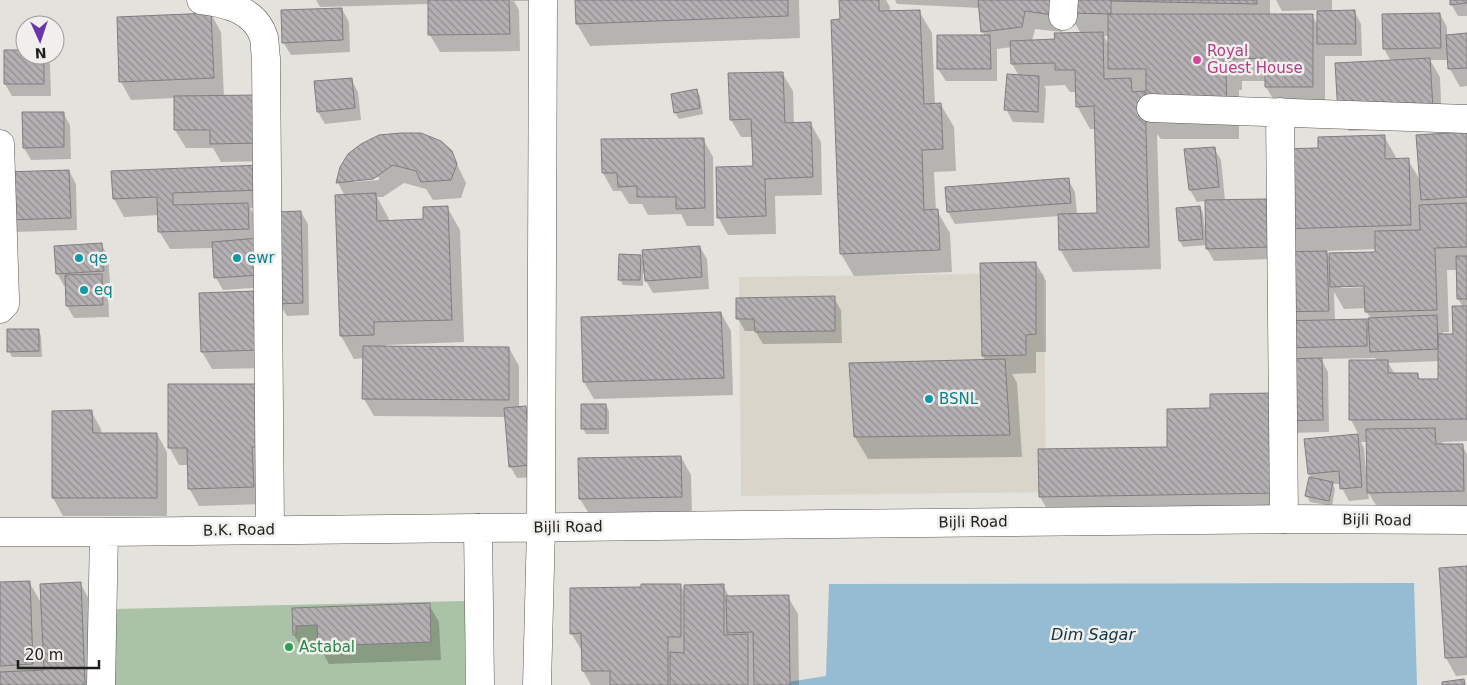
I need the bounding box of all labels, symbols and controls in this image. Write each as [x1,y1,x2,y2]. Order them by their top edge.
north arrow [15,15,65,65]
place label: Royal Guest House [1207,42,1303,77]
text: N [34,45,47,61]
marker: Royal Guest House [1191,54,1203,66]
place label: qe [89,249,108,267]
place label: ewr [247,249,275,267]
marker: qe [73,252,85,264]
marker: ewr [231,252,243,264]
place label: eq [94,281,113,299]
marker: eq [78,284,90,296]
place label: BSNL [939,390,979,408]
marker: BSNL [923,393,935,405]
street label: Bijli Road [1342,510,1412,530]
street label: Bijli Road [938,512,1008,532]
street label: Bijli Road [533,517,603,537]
street label: B.K. Road [203,520,275,540]
water label: Dim Sagar [1051,625,1136,644]
scale bar [18,638,99,670]
place label: Astabal [299,638,355,656]
marker: Astabal [283,641,295,653]
text: 20 m [25,646,63,664]

